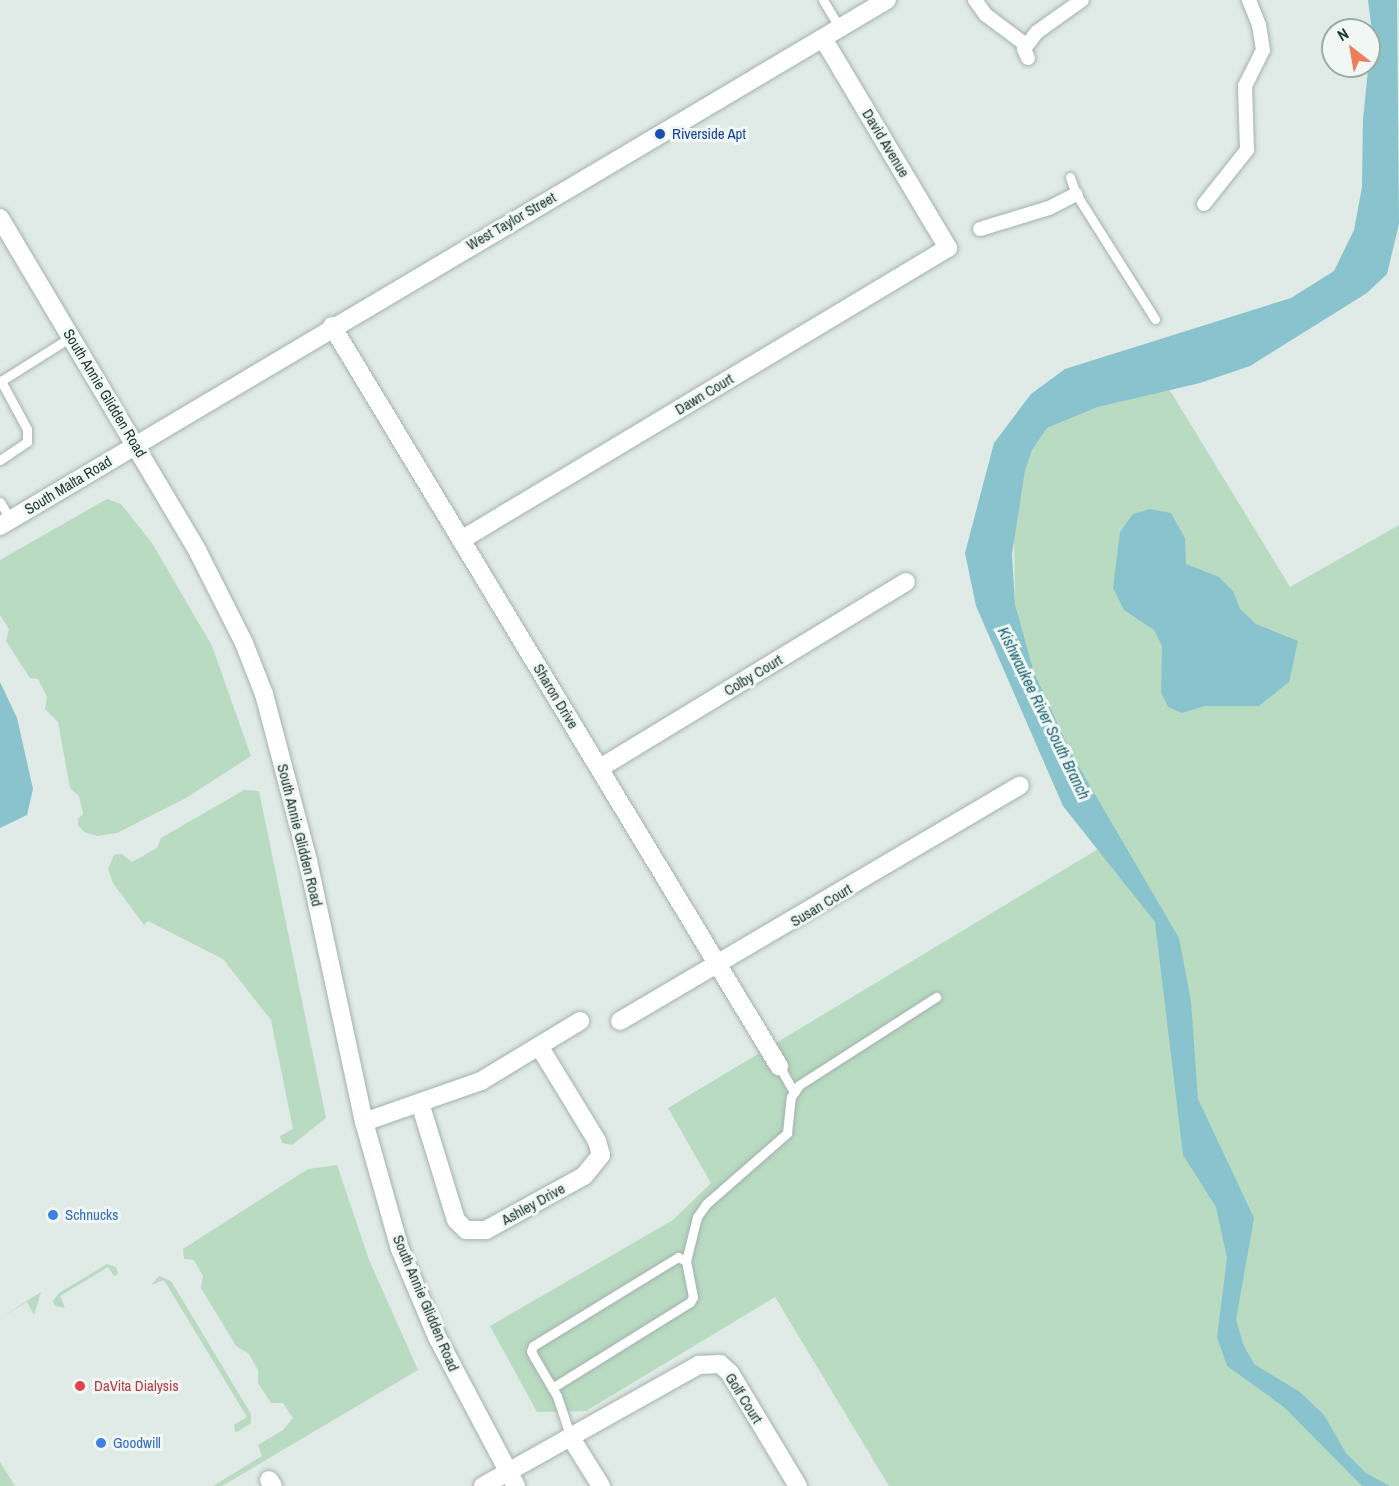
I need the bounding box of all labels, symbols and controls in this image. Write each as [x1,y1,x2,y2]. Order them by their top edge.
north arrow [1321,18,1381,78]
text: N [1333,22,1352,46]
street label: David Avenue [858,105,914,181]
place label: Riverside Apt [672,125,747,143]
marker: Riverside Apt [653,127,667,141]
street label: West Taylor Street [463,188,559,254]
street label: South Annie Glidden Road [59,325,151,461]
street label: Dawn Court [672,370,736,418]
street label: South Malta Road [21,452,115,518]
water label: Kishwaukee River South Branch [994,624,1094,802]
street label: Colby Court [721,651,785,699]
street label: Sharon Drive [530,660,582,732]
street label: South Annie Glidden Road [273,761,327,909]
street label: Susan Court [787,880,855,930]
street label: Ashley Drive [498,1179,568,1229]
place label: Schnucks [65,1206,118,1224]
marker: Schnucks [46,1208,60,1222]
street label: South Annie Glidden Road [389,1232,463,1374]
street label: Golf Court [722,1369,766,1427]
marker: DaVita Dialysis [71,1377,89,1395]
place label: DaVita Dialysis [94,1377,179,1395]
place label: Goodwill [113,1434,161,1452]
marker: Goodwill [94,1436,108,1450]

